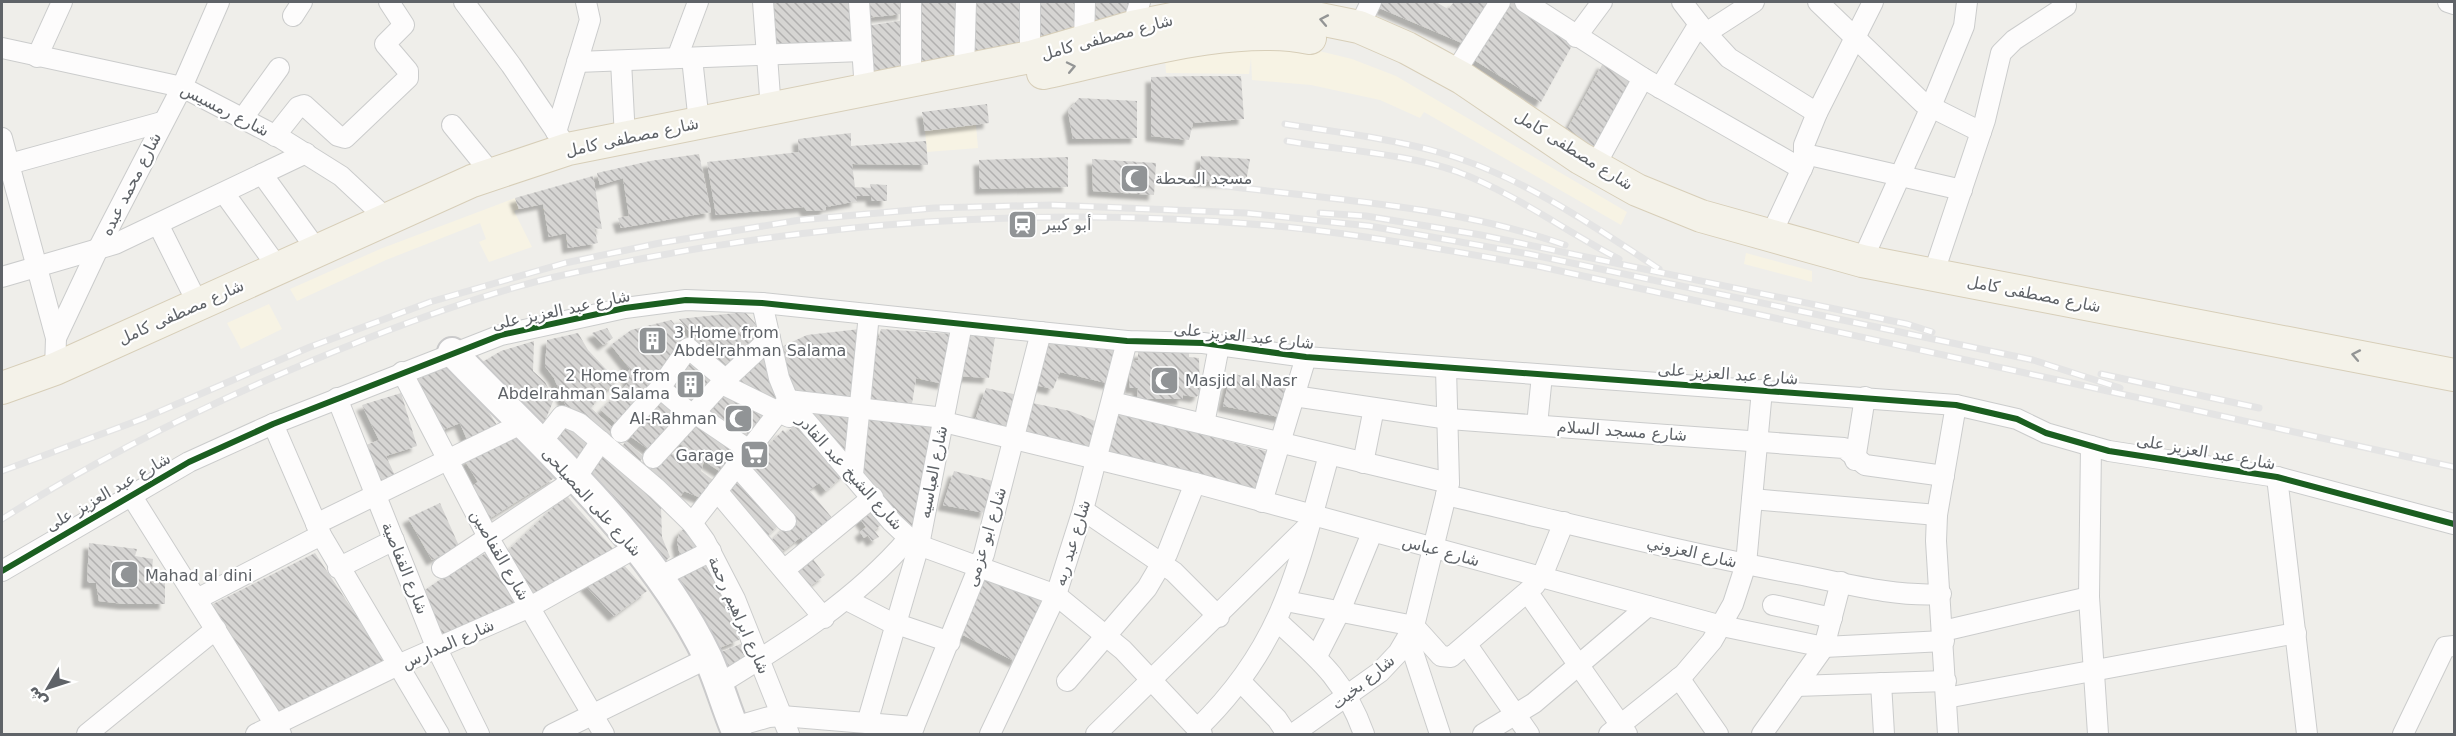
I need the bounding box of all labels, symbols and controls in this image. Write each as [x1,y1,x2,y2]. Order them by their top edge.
street label: شارع مصطفى كامل [1039,10,1175,65]
one-way arrow [1319,14,1329,27]
one-way arrow [1065,62,1075,75]
street label: شارع رمسيس [177,80,272,141]
street label: شارع مصطفى كامل [1511,106,1637,195]
street label: شارع مصطفى كامل [564,114,701,161]
street label: شارع محمد عبده [97,129,166,239]
mosque icon: مسجد المحطة [1118,162,1150,194]
place label: مسجد المحطة [1155,169,1252,188]
station icon: أبو كبير [1006,208,1038,240]
place label: أبو كبير [1042,214,1091,235]
street label: شارع مصطفى كامل [1965,272,2103,317]
street label: شارع مصطفى كامل [115,276,247,349]
street label: شارع عبد العزيز على [490,286,632,335]
street label: شارع عبد العزيز على [1173,319,1315,354]
place label: 3 Home from Abdelrahman Salama [674,323,846,360]
building icon: 3 Home from Abdelrahman Salama [637,325,669,357]
one-way arrow [2351,349,2361,362]
street label: شارع عبد العزيز على [1657,360,1799,389]
mosque icon: Masjid al Nasr [1148,364,1180,396]
place label: 2 Home from Abdelrahman Salama [498,366,670,403]
building icon: 2 Home from Abdelrahman Salama [675,368,707,400]
place label: Masjid al Nasr [1185,371,1298,390]
mosque icon: Al-Rahman [722,402,754,434]
place label: Al-Rahman [630,409,717,428]
street label: شارع الشيخ عبد القادر [792,409,907,535]
street label: شارع مسجد السلام [1556,417,1688,446]
street label: شارع العباسيه [915,424,952,520]
street label: شارع عبد العزيز على [2135,430,2277,475]
supermarket icon: Garage [739,439,771,471]
street label: شارع على المصيلحى [537,444,646,561]
place label: Garage [675,446,734,465]
street label: شارع عبد العزيز على [42,449,174,536]
street label: شارع ابو عزمى [962,485,1011,589]
street label: شارع عبد ربه [1050,498,1095,589]
street label: شارع القفاصين [466,506,534,604]
street label: شارع القفاصية [377,519,432,617]
street label: شارع عباس [1400,532,1482,571]
street label: شارع العزوني [1645,532,1739,573]
street label: شارع ابراهيم رحمة [704,553,774,677]
mosque icon: Mahad al dini [108,559,140,591]
place label: Mahad al dini [145,566,252,585]
street label: شارع المدارس [399,615,498,674]
street label: شارع بخيت [1328,651,1399,714]
north arrow [18,658,78,718]
text: ش [22,683,51,712]

